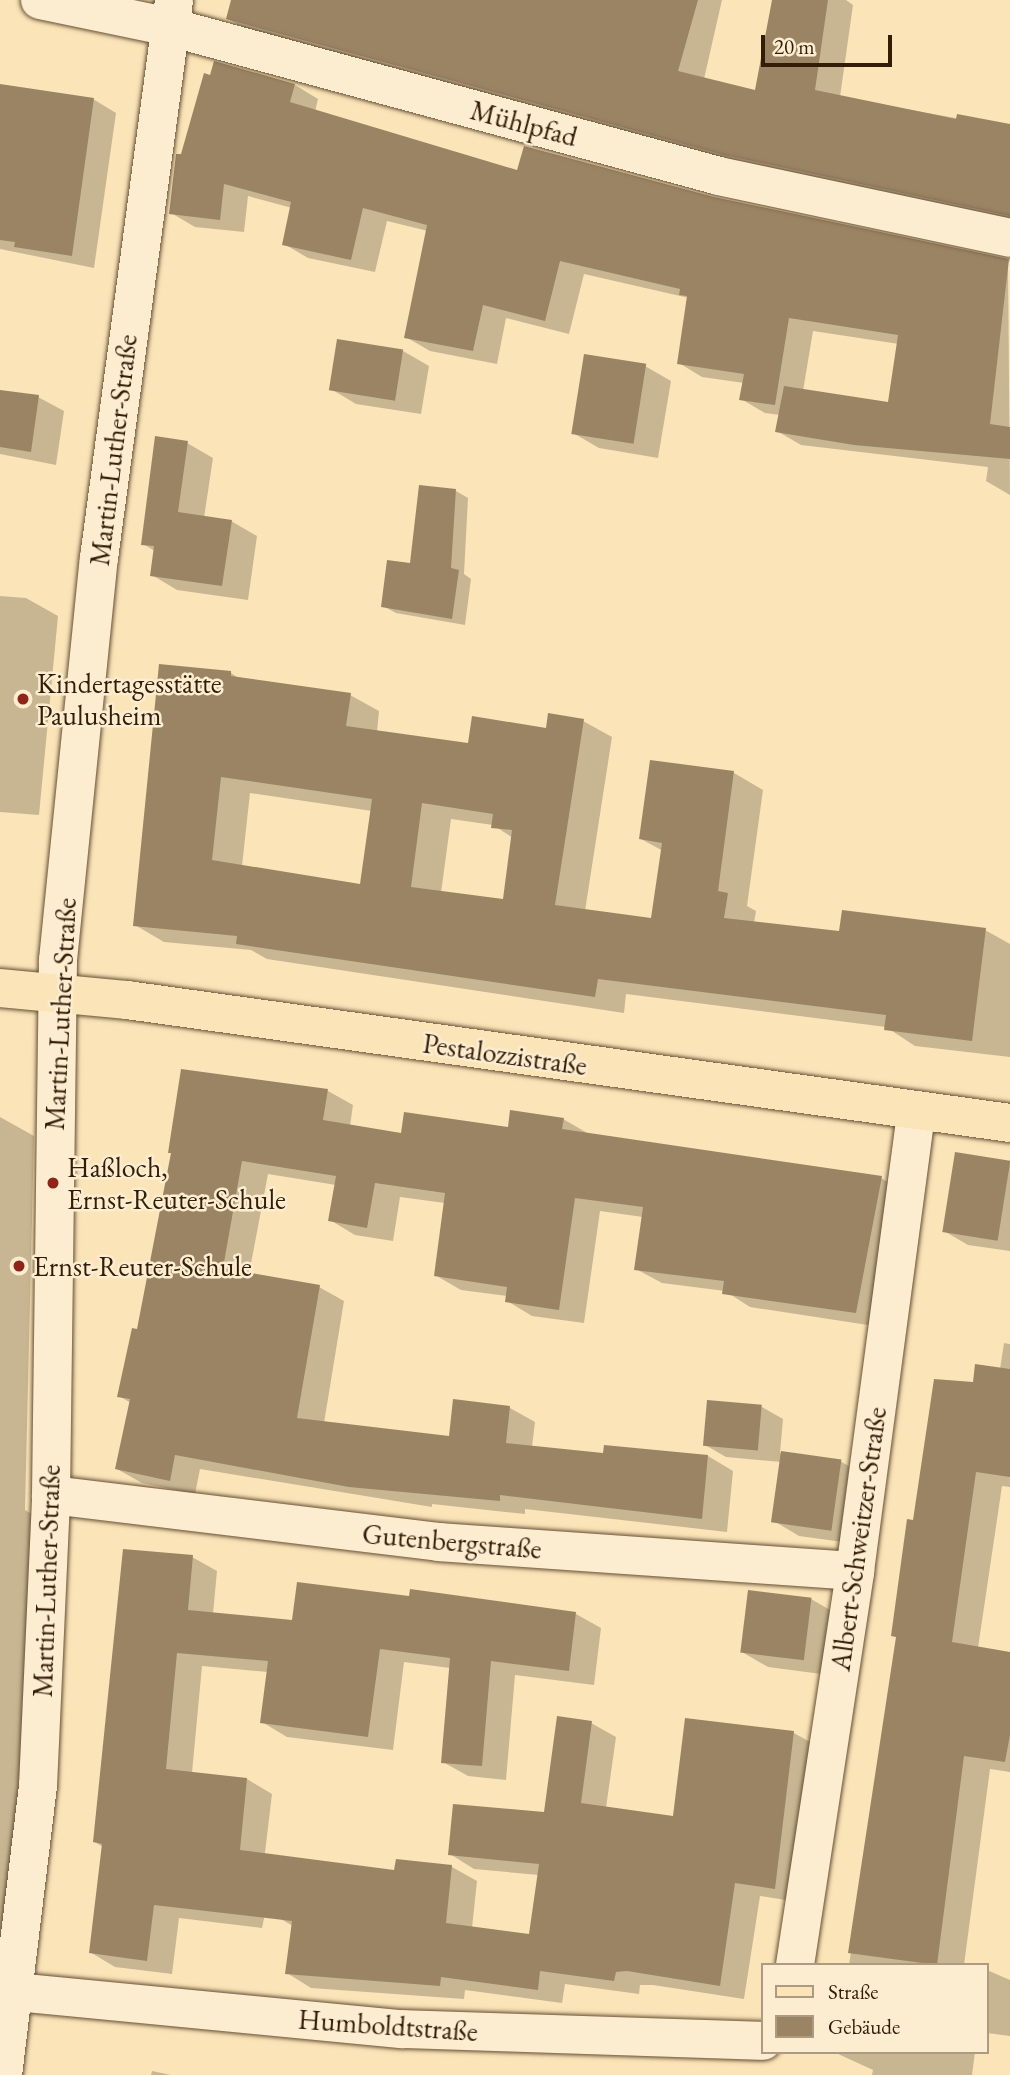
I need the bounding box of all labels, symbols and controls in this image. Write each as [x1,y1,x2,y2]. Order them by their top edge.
scale bar [765,21,896,65]
text: 20 m [774,33,815,60]
street label: Mühlpfad [467,93,581,153]
street label: Martin-Luther-Straße [82,332,144,568]
place label: Kindertagesstätte Paulusheim [37,666,222,732]
marker: Kindertagesstätte Paulusheim [15,691,31,707]
street label: Martin-Luther-Straße [37,897,83,1131]
street label: Pestalozzistraße [421,1026,589,1082]
place label: Haßloch, Ernst-Reuter-Schule [67,1150,286,1216]
marker: Haßloch, Ernst-Reuter-Schule [45,1175,61,1191]
place label: Ernst-Reuter-Schule [33,1249,252,1283]
marker: Ernst-Reuter-Schule [11,1258,27,1274]
street label: Albert-Schweitzer-Straße [823,1405,893,1673]
street label: Martin-Luther-Straße [25,1464,67,1698]
street label: Gutenbergstraße [361,1516,543,1566]
legend [762,1963,989,2054]
text: Straße [828,1978,879,2005]
street label: Humboldtstraße [297,2002,479,2048]
text: Gebäude [828,2013,900,2040]

